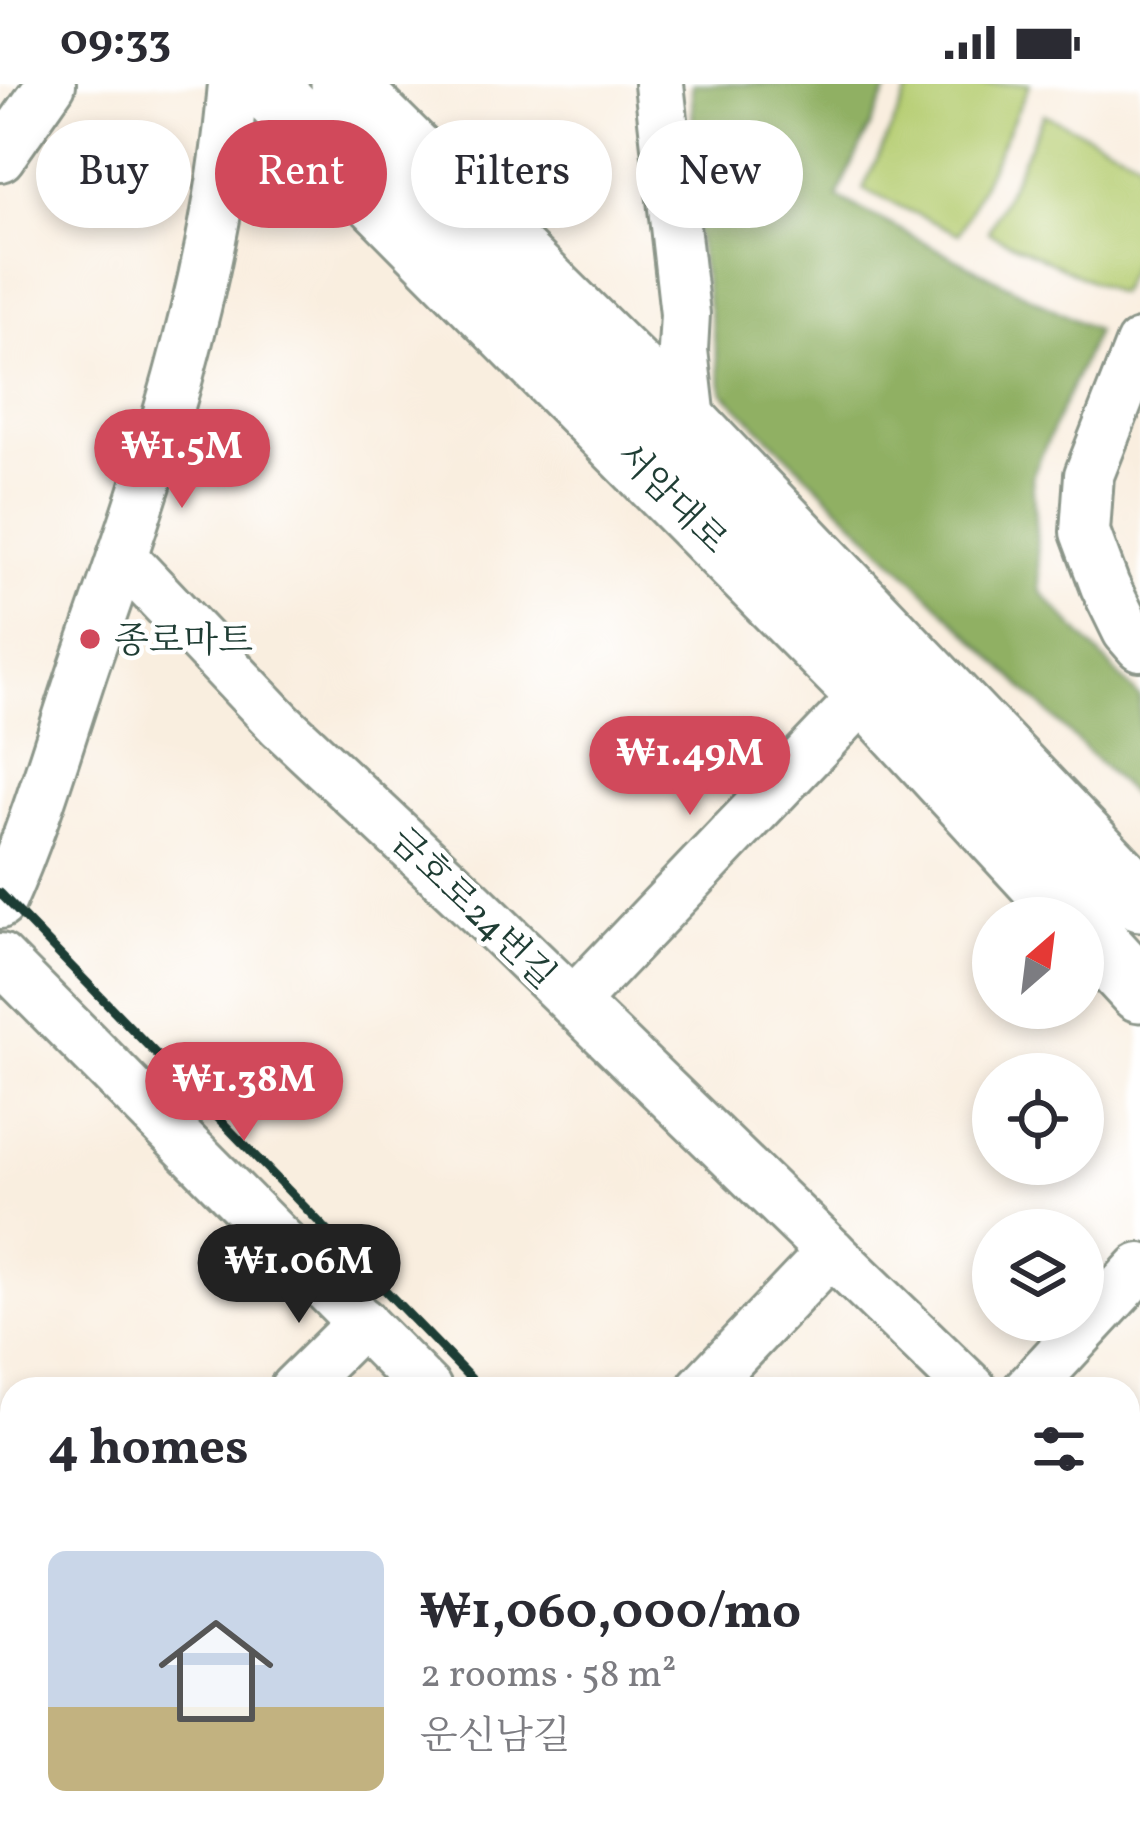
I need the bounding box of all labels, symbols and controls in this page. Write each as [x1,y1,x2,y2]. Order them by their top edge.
text: 09:33 [60,11,171,74]
chip: Buy [36,120,191,228]
chip: Rent [215,120,387,228]
chip: Filters [411,120,612,228]
chip: New [636,120,803,228]
pin: ₩1.5M [98,409,266,511]
text: ₩1.5M [121,421,243,475]
street label: 서암대로 [603,433,737,567]
place label: 종로마트 [114,618,253,668]
marker: 종로마트 [77,626,103,652]
pin: ₩1.49M [592,716,788,818]
text: ₩1.49M [616,728,764,782]
street label: 금호로24번길 [377,818,565,1002]
north arrow [972,897,1104,1029]
map controls [972,897,1104,1341]
pin: ₩1.38M [146,1042,342,1144]
button: locate [972,1053,1104,1185]
text: ₩1.38M [172,1054,316,1108]
button: layers [972,1209,1104,1341]
pin: ₩1.06M [201,1224,397,1326]
text: ₩1.06M [225,1236,373,1290]
text: 4 homes [48,1414,249,1485]
icon: filters [1026,1416,1092,1482]
text: ₩1,060,000/mo [420,1578,801,1649]
icon: home [144,1599,288,1743]
text: 2 rooms · 58 m² [420,1649,676,1703]
text: 운신남길 [420,1711,571,1765]

